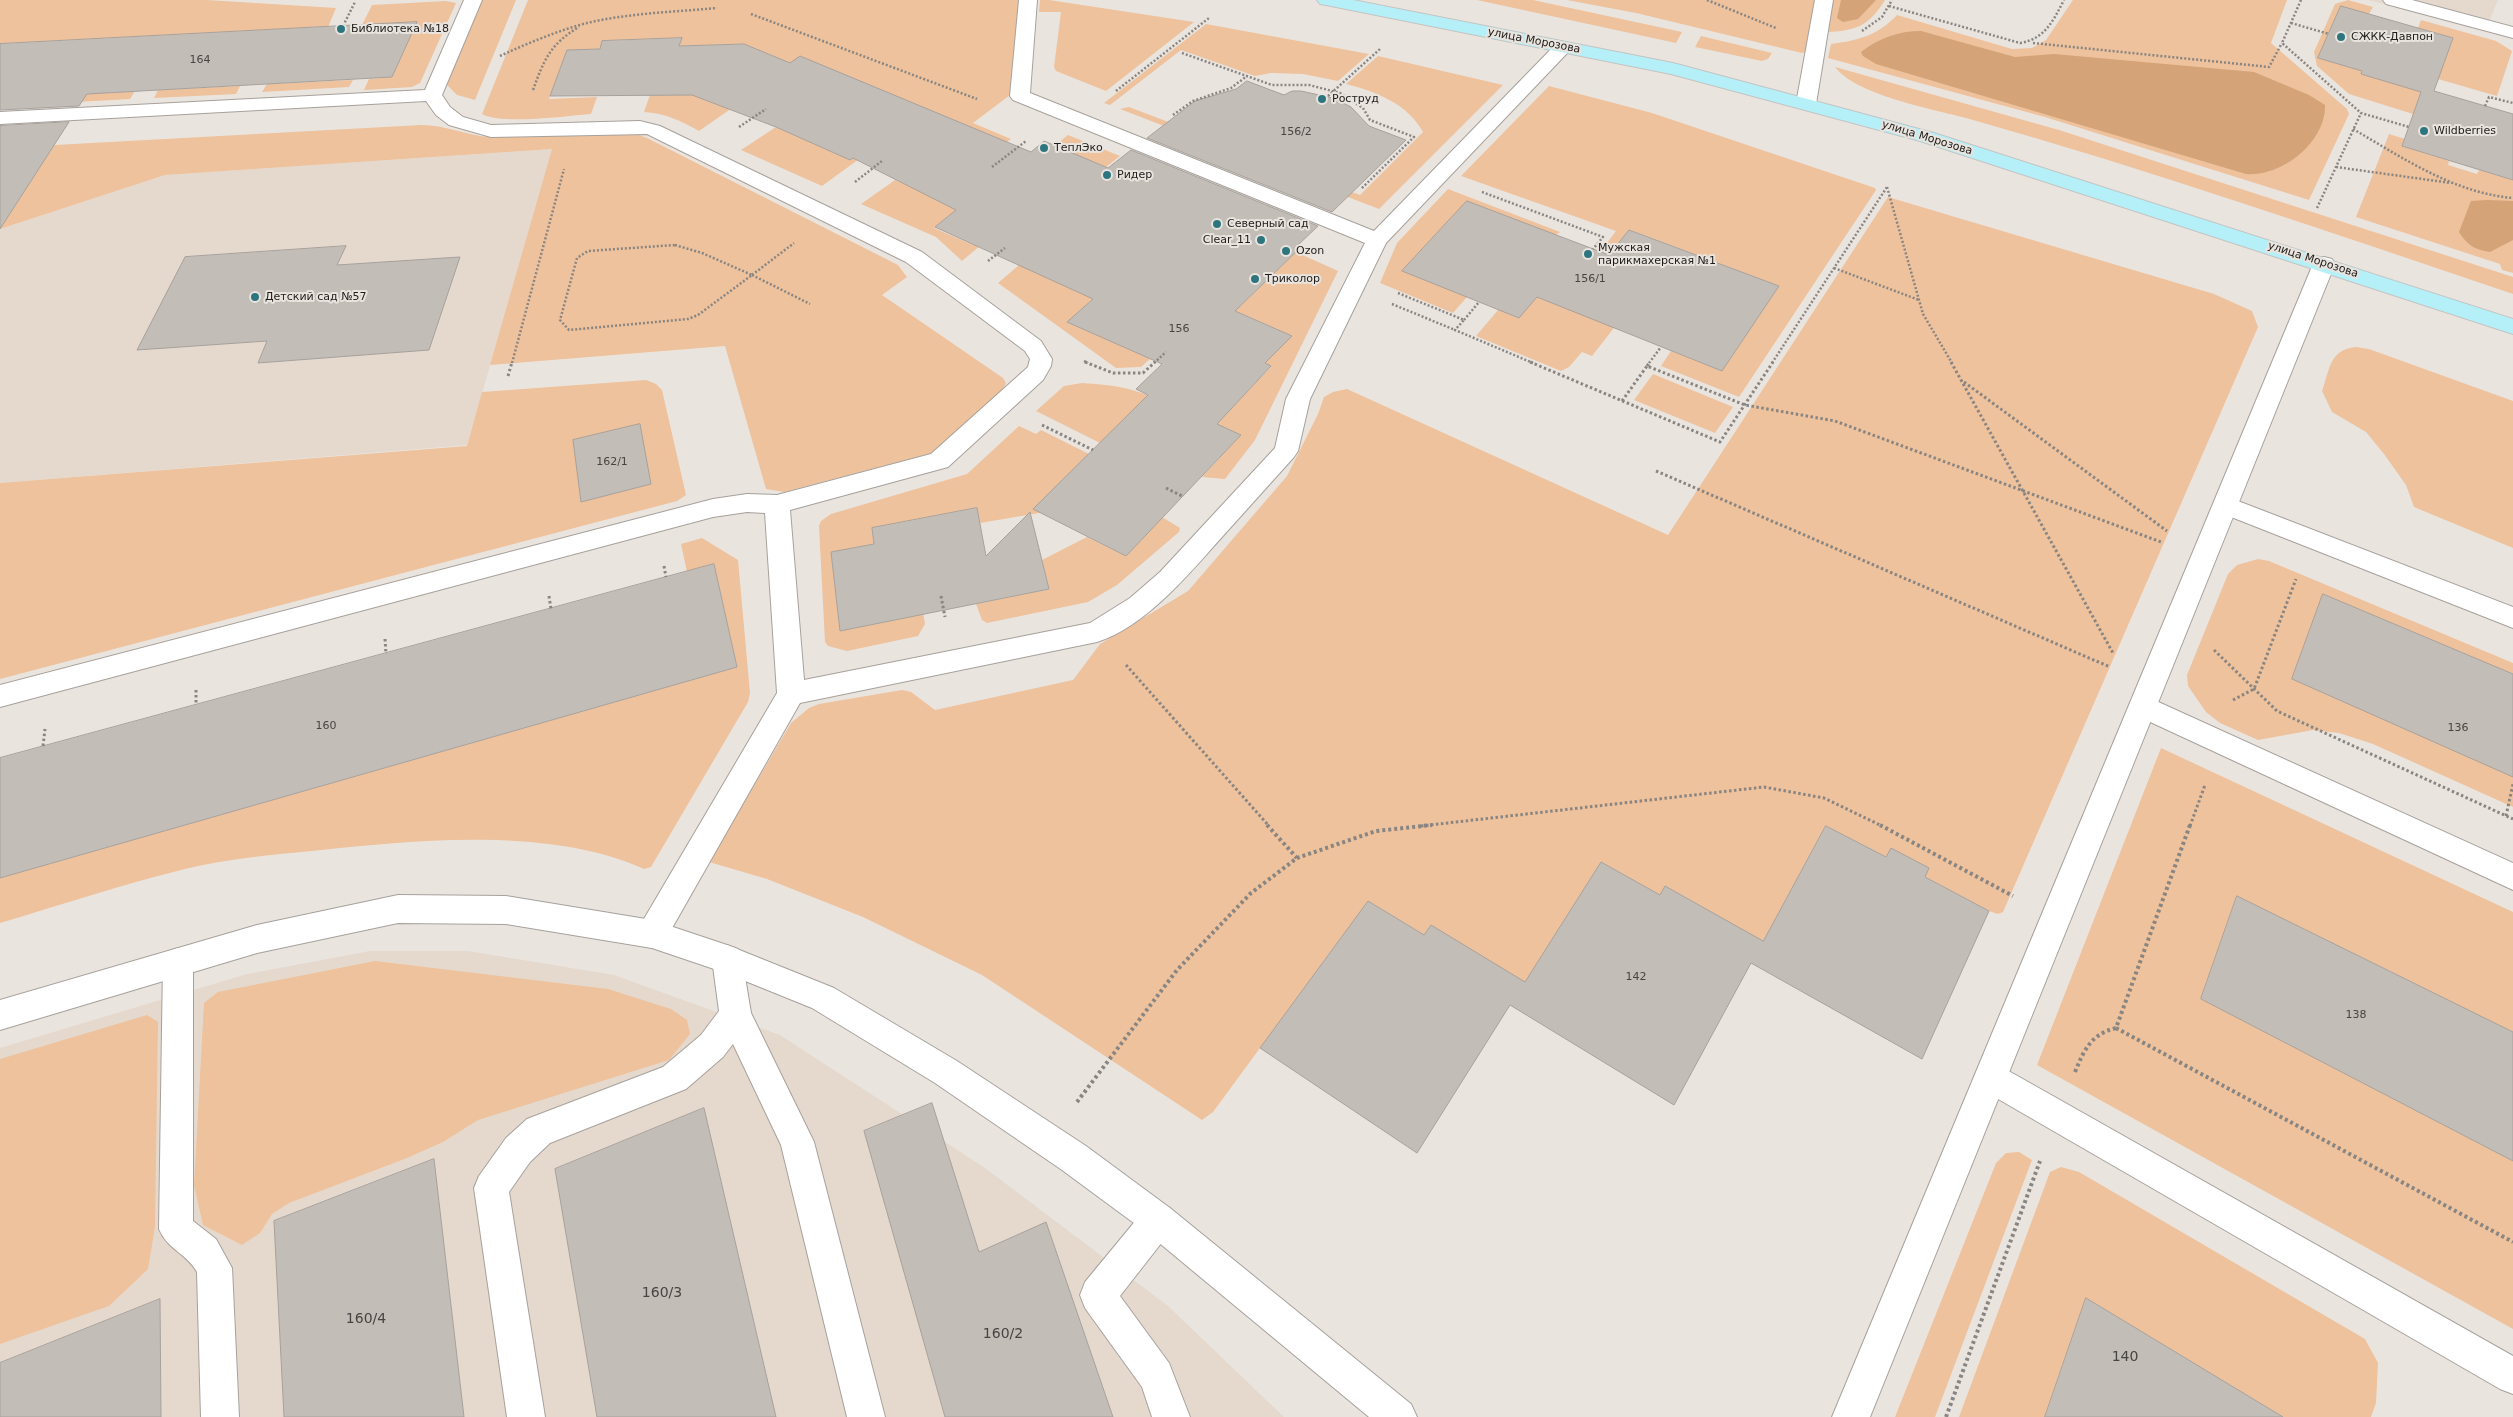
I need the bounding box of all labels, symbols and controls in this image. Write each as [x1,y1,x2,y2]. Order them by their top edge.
place label: Библиотека №18 [351,22,449,36]
marker: Библиотека №18 [335,23,347,35]
street label: улица Морозова [1487,26,1581,56]
place label: СЖКК-Давпон [2351,30,2433,44]
marker: СЖКК-Давпон [2335,31,2347,43]
house number: 164 [190,53,210,67]
place label: Роструд [1332,92,1379,106]
marker: Роструд [1316,93,1328,105]
street label: улица Морозова [1880,118,1974,158]
place label: Wildberries [2434,124,2496,138]
house number: 156/2 [1280,125,1312,139]
marker: Wildberries [2418,125,2430,137]
place label: ТеплЭко [1054,141,1103,155]
marker: ТеплЭко [1038,142,1050,154]
place label: Ридер [1117,168,1152,182]
marker: Ридер [1101,169,1113,181]
place label: Северный сад [1227,217,1309,231]
marker: Северный сад [1211,218,1223,230]
place label: Clear_11 [1203,233,1251,247]
marker: Clear_11 [1255,234,1267,246]
street label: улица Морозова [2266,239,2360,281]
place label: Мужская парикмахерская №1 [1598,241,1716,267]
place label: Ozon [1296,244,1324,258]
marker: Ozon [1280,245,1292,257]
marker: Мужская парикмахерская №1 [1582,248,1594,260]
place label: Триколор [1265,272,1320,286]
house number: 156/1 [1574,272,1606,286]
marker: Триколор [1249,273,1261,285]
place label: Детский сад №57 [265,290,367,304]
marker: Детский сад №57 [249,291,261,303]
house number: 156 [1169,322,1189,336]
house number: 162/1 [596,455,628,469]
house number: 160 [316,719,336,733]
house number: 136 [2448,721,2468,735]
house number: 142 [1626,970,1646,984]
house number: 138 [2346,1008,2366,1022]
house number: 160/3 [642,1285,682,1301]
house number: 160/4 [346,1311,386,1327]
house number: 160/2 [983,1326,1023,1342]
house number: 140 [2112,1349,2138,1365]

